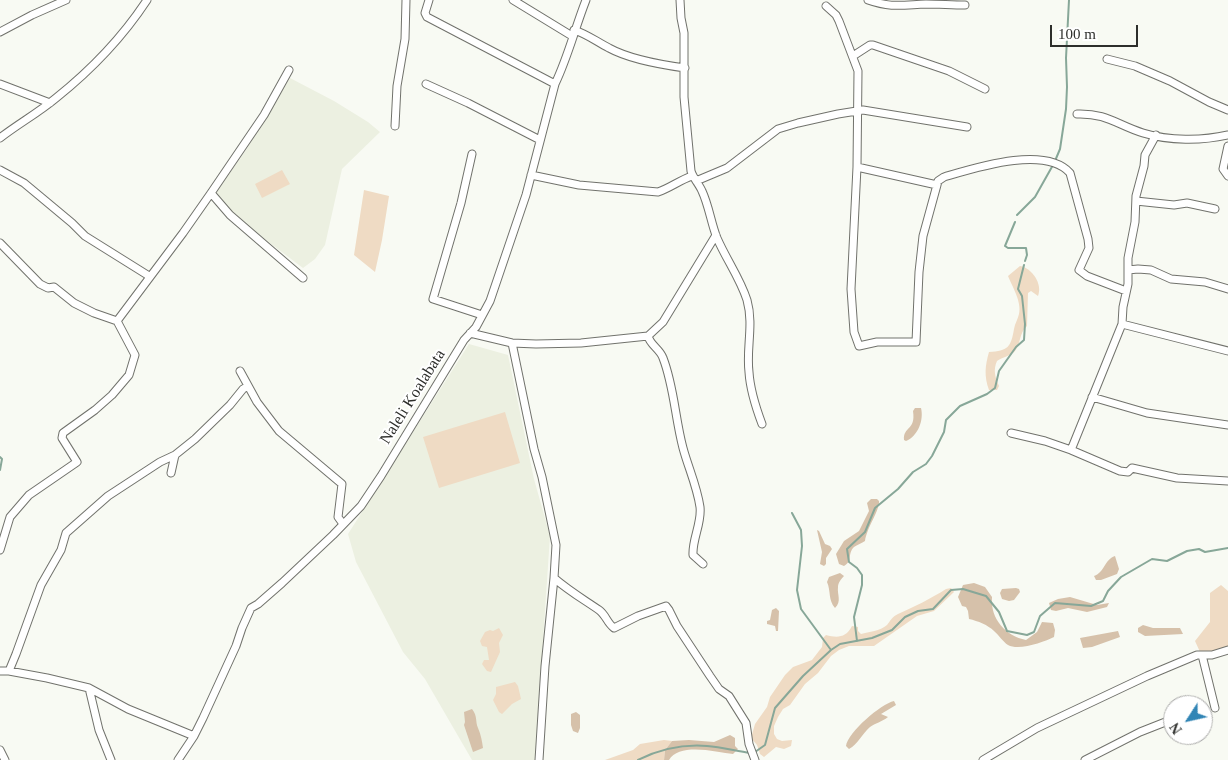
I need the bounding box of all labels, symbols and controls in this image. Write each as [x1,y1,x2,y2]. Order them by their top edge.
scale bar [1053,15,1140,47]
text: 100 m [1058,26,1096,42]
street label: Naleli Koalabata [376,346,450,448]
north arrow [1163,695,1213,745]
text: N [1167,720,1185,737]

